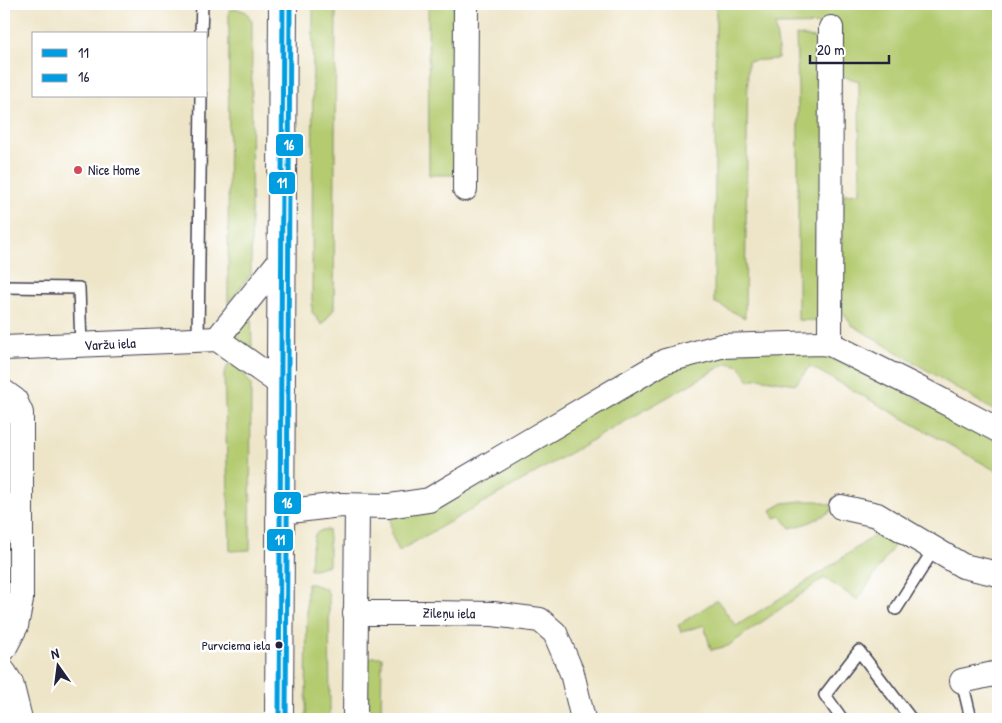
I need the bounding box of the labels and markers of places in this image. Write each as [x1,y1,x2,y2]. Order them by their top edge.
place label: Nice Home [88,160,141,179]
marker: Nice Home [72,164,84,176]
place label: Purvciema iela [202,636,270,654]
marker: Purvciema iela [274,640,284,650]

